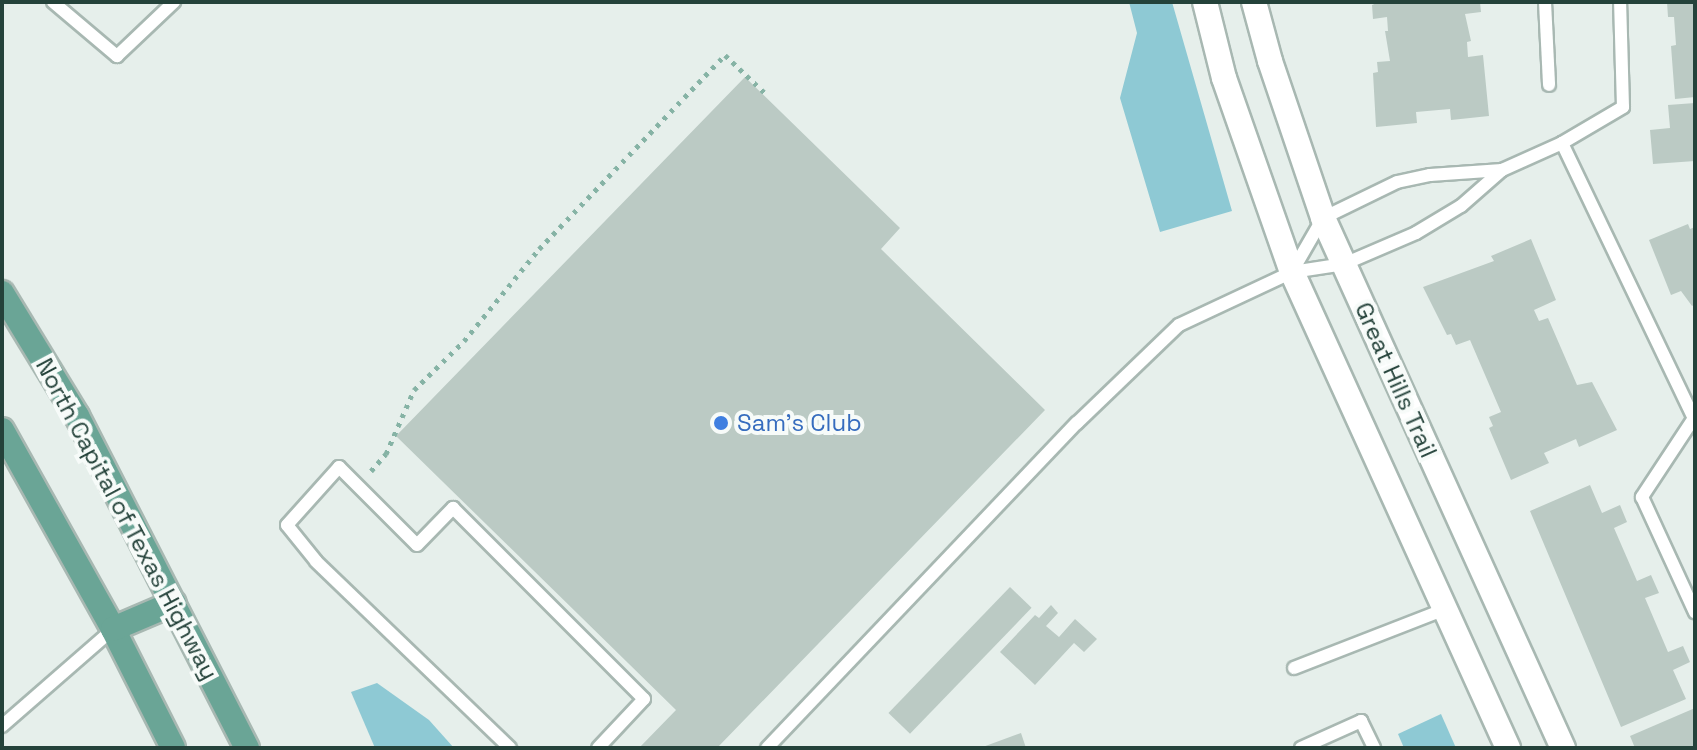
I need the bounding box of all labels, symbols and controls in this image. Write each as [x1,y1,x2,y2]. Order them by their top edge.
street label: Great Hills Trail [1349,298,1443,462]
street label: North Capital of Texas Highway [30,353,224,685]
place label: Sam's Club [737,409,862,437]
marker: Sam's Club [712,414,730,432]

